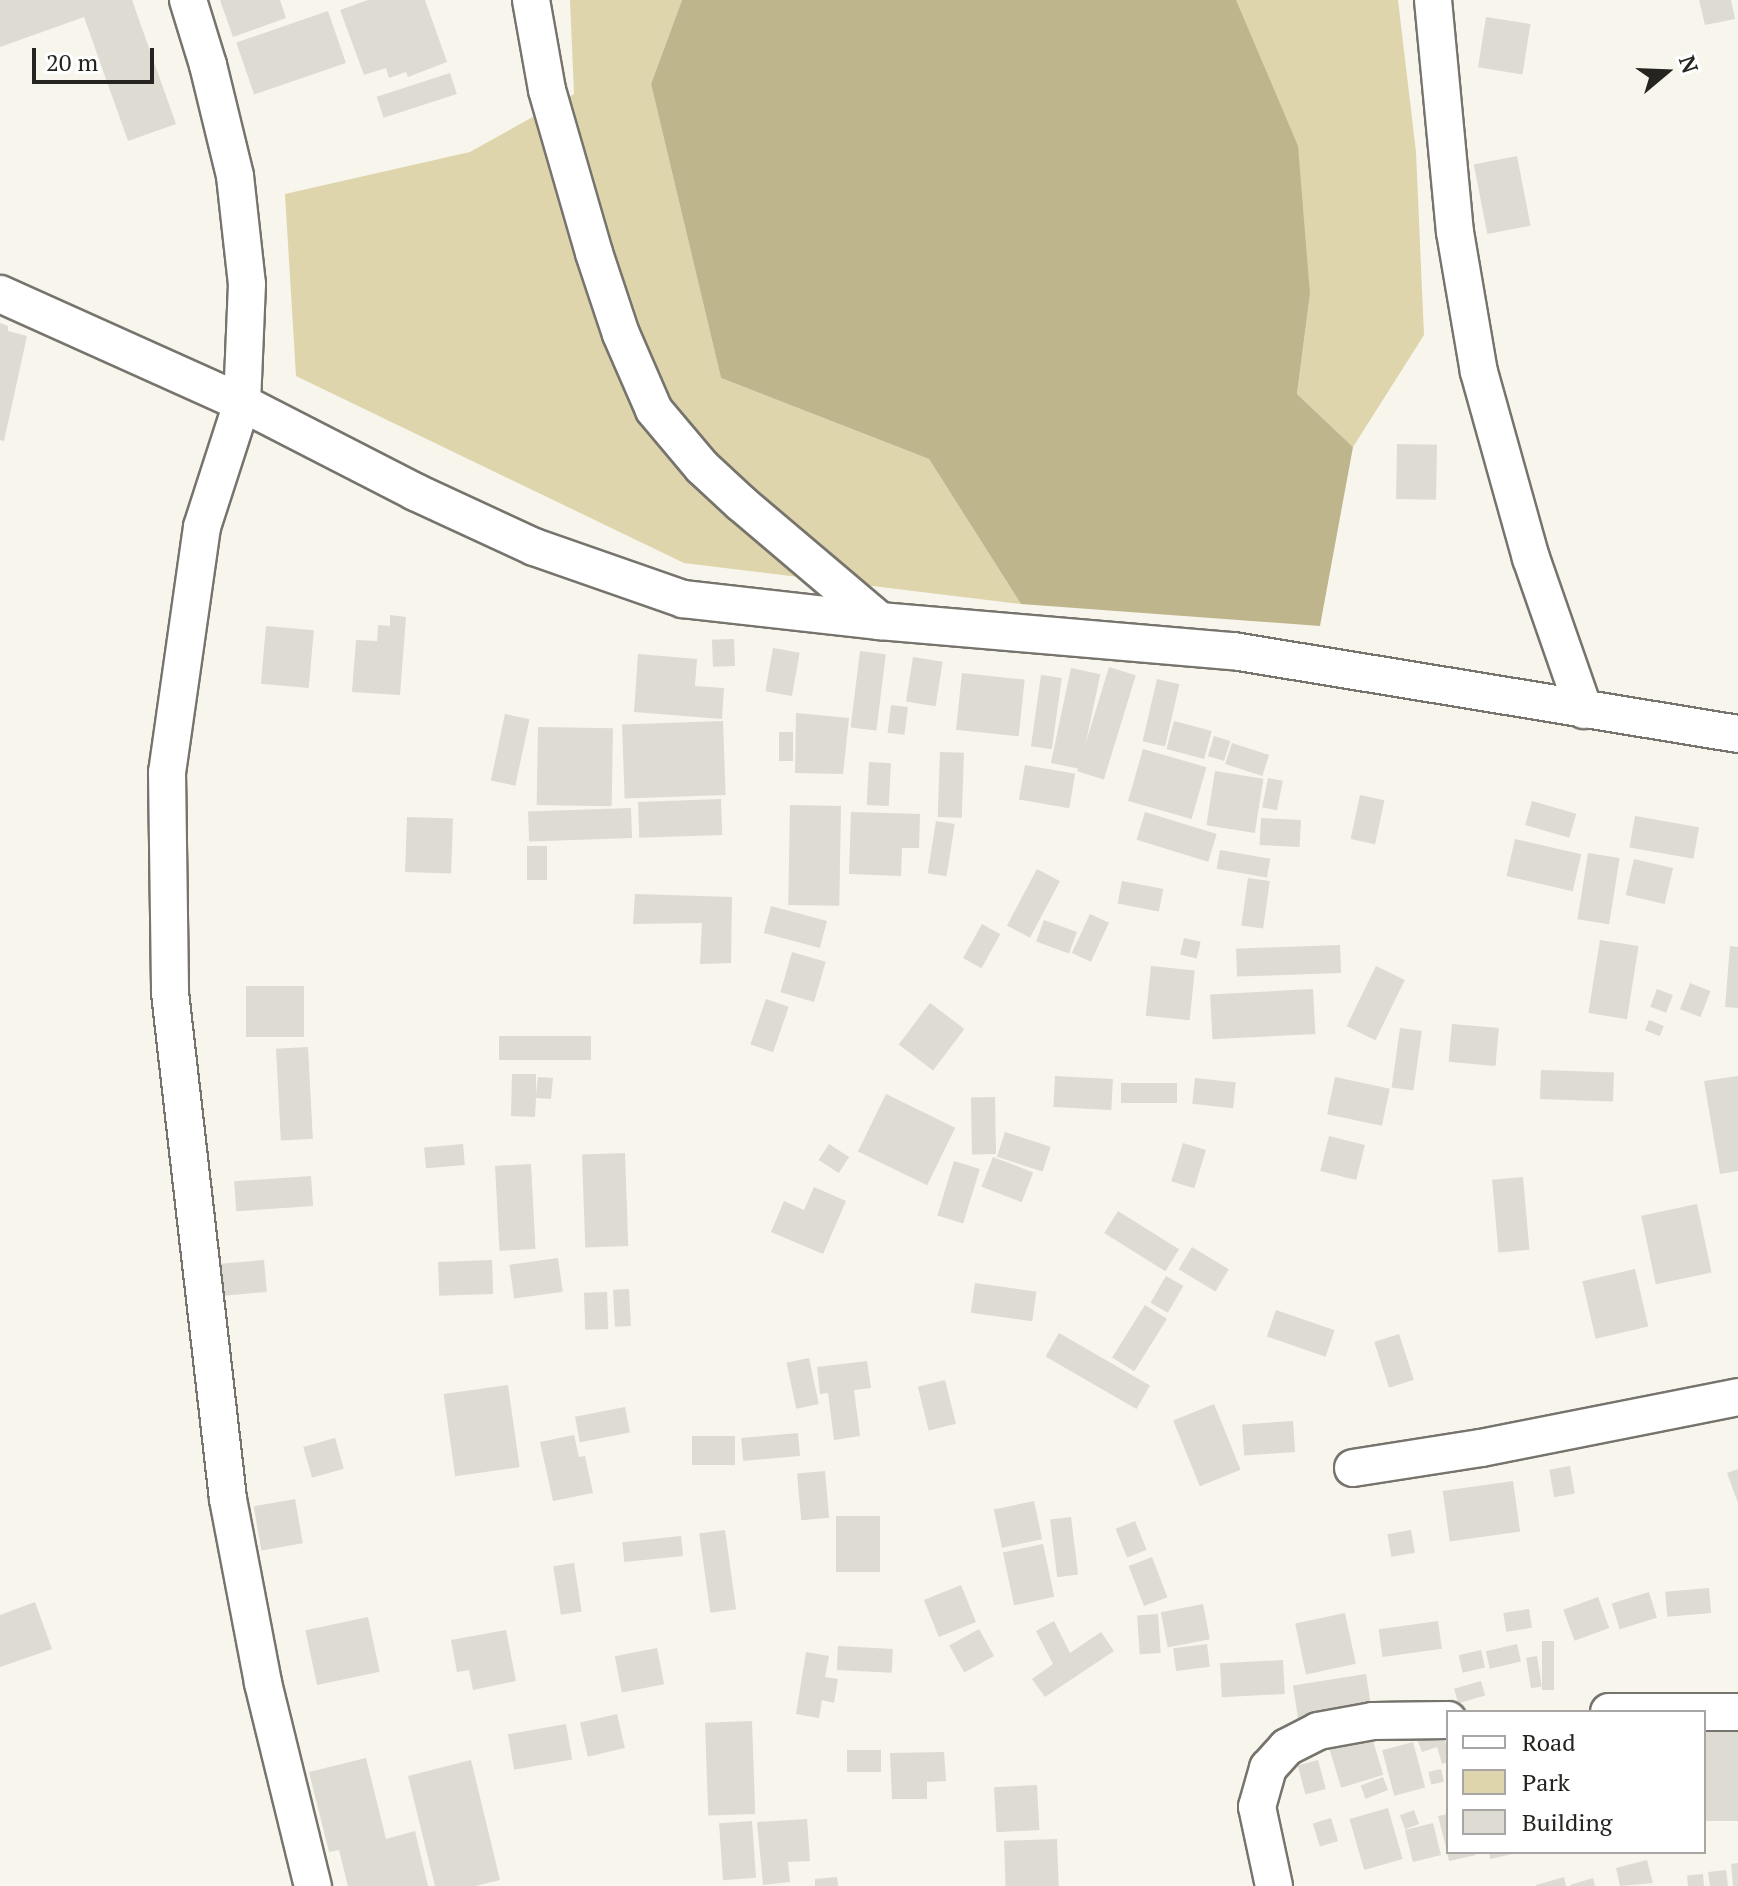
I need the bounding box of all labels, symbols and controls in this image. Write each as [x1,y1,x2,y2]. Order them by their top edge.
scale bar [36,32,158,82]
north arrow [1626,32,1706,112]
text: 20 m [46,46,98,78]
text: N [1673,51,1706,77]
legend [1446,1710,1706,1854]
text: Road [1522,1726,1576,1758]
text: Park [1522,1766,1570,1798]
text: Building [1522,1806,1612,1838]

